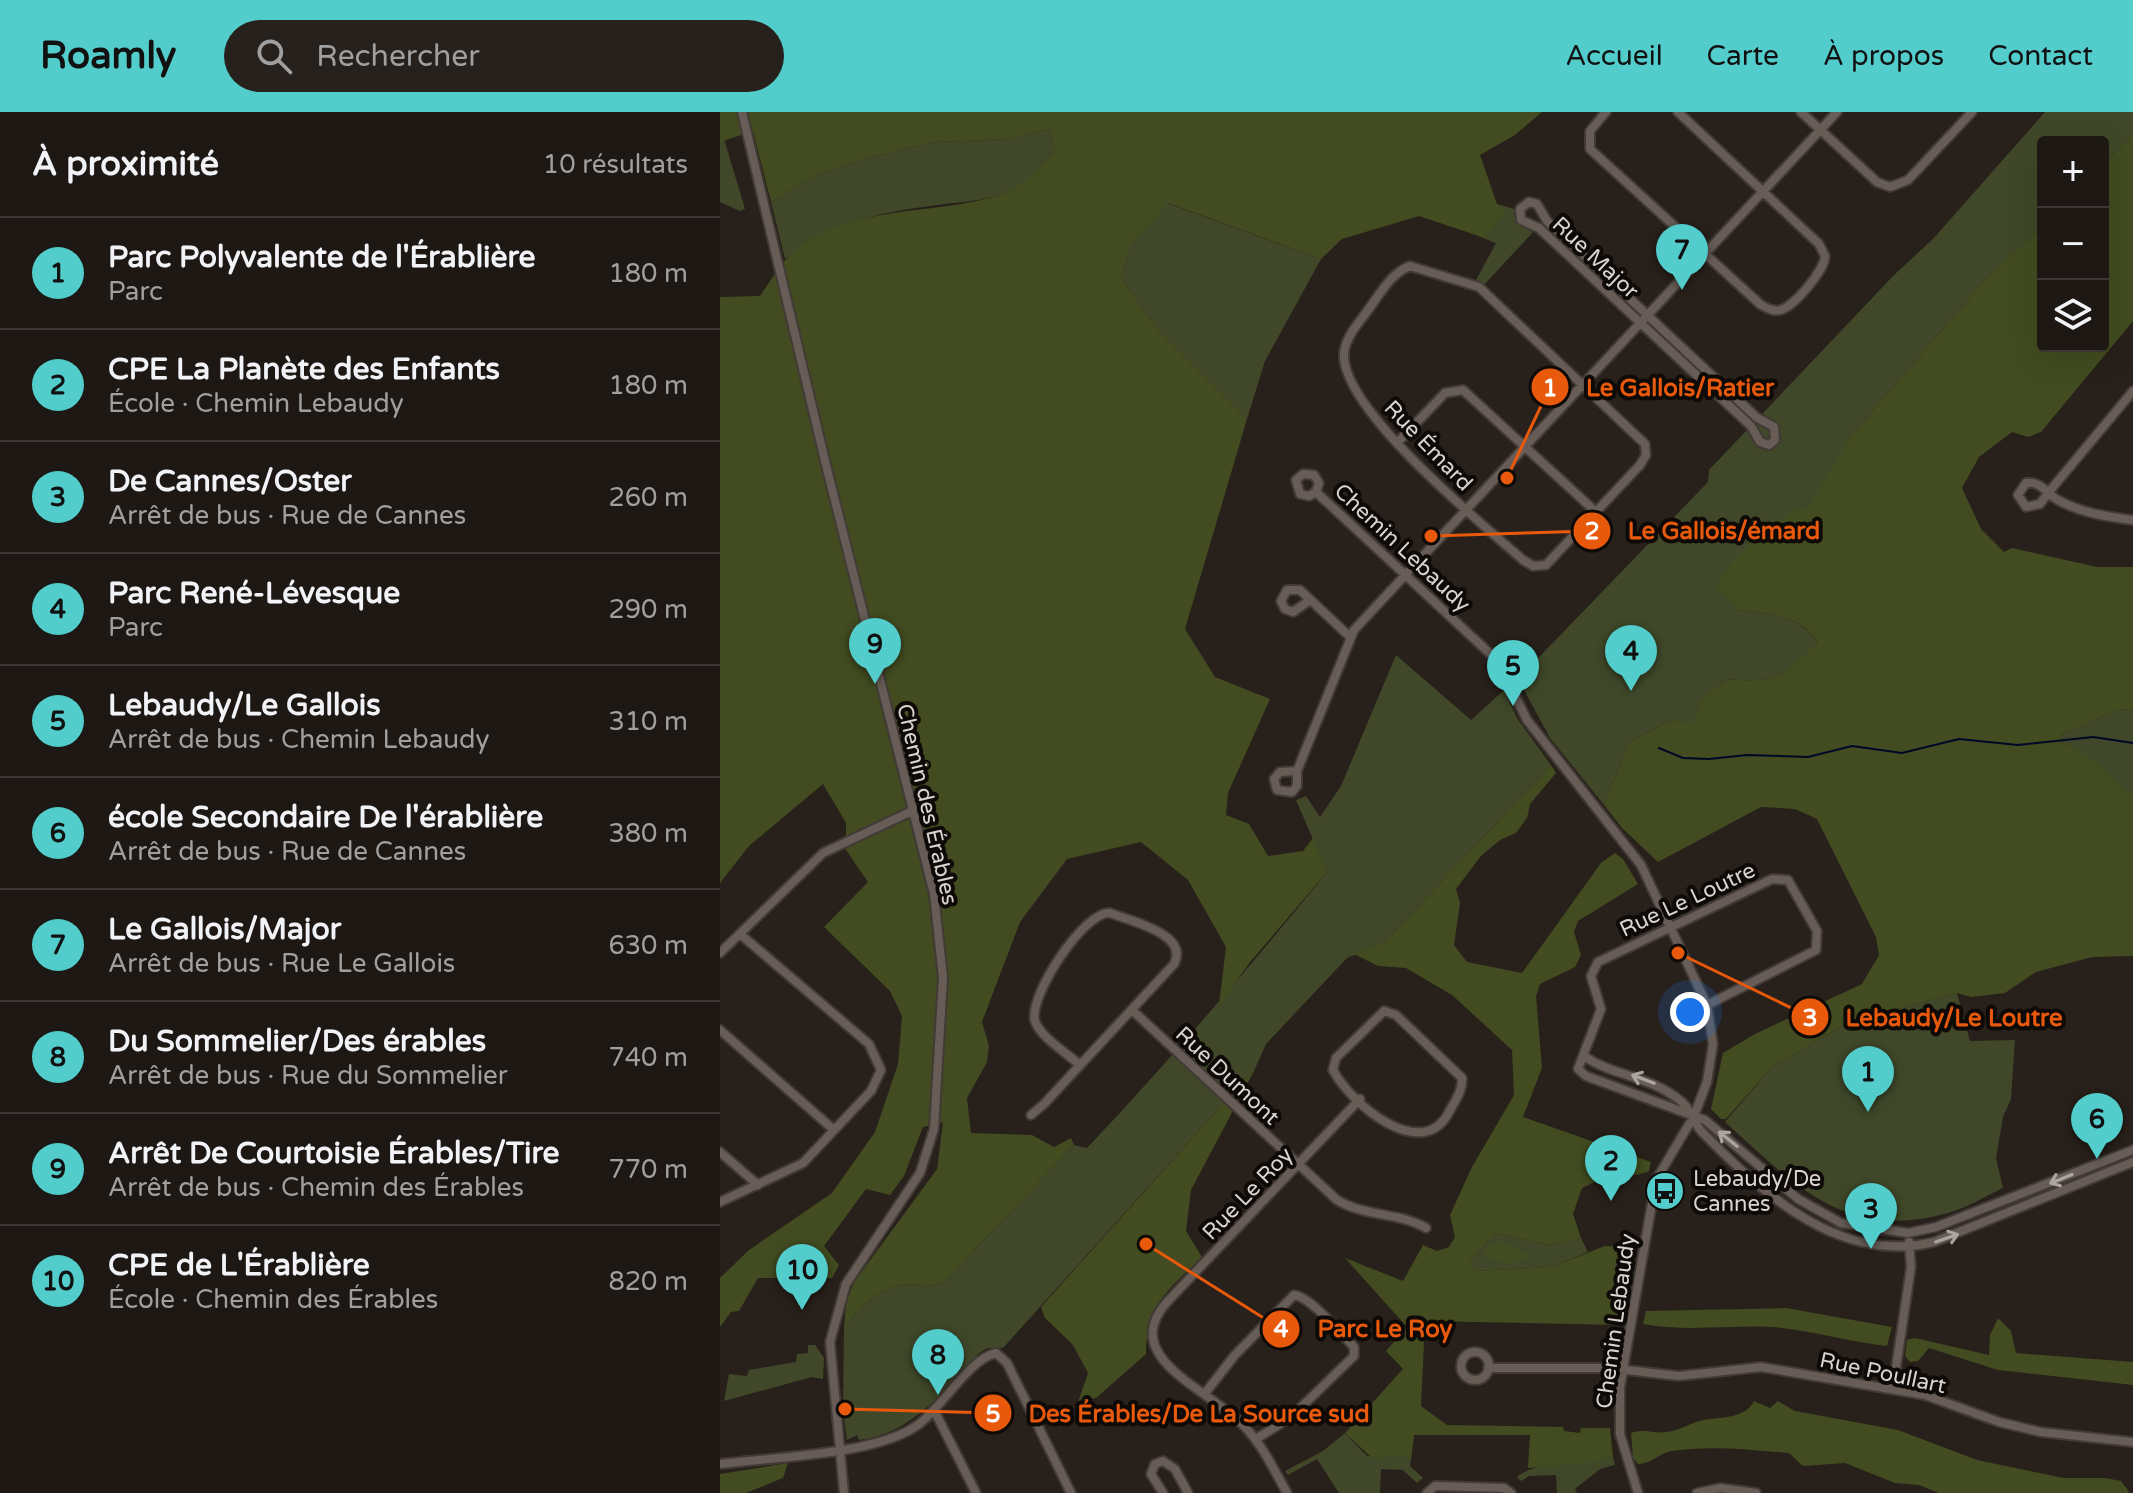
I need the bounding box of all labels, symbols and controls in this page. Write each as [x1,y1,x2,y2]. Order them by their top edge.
search box [224,20,784,92]
text: Roamly [40,33,176,79]
icon: search [252,34,296,78]
text: Rechercher [316,38,480,75]
text: Accueil [1565,39,1663,73]
text: Carte [1707,39,1779,73]
text: À propos [1823,39,1944,73]
text: Contact [1988,39,2093,73]
map controls [2037,136,2109,352]
button: + [2037,136,2109,208]
text: À proximité [32,144,219,185]
text: 10 résultats [543,149,688,180]
button: − [2037,208,2109,280]
street label: Rue Major [1547,211,1644,305]
pin: 7 [1656,224,1708,290]
text: Parc Polyvalente de l'Érablière [108,239,536,276]
text: 1 [50,258,66,289]
text: 180 m [608,258,688,289]
text: Parc [108,276,163,307]
button: layers [2037,280,2109,352]
text: CPE La Planète des Enfants [108,351,500,388]
callout: Le Gallois/Ratier [1530,363,1791,411]
text: 2 [50,370,66,401]
text: 180 m [608,370,688,401]
text: 1 [1542,374,1558,403]
text: Le Gallois/Ratier [1586,374,1775,403]
text: École · Chemin Lebaudy [108,388,404,419]
street label: Rue Émard [1379,394,1479,496]
text: De Cannes/Oster [108,463,352,500]
street label: Chemin Lebaudy [1329,478,1476,617]
text: 3 [50,482,66,513]
text: 260 m [608,482,688,513]
text: Arrêt de bus · Rue de Cannes [108,500,466,531]
callout: Le Gallois/émard [1572,507,1836,555]
text: 2 [1584,517,1600,546]
text: Le Gallois/émard [1628,517,1820,546]
text: Parc René-Lévesque [108,575,400,612]
text: 4 [50,594,66,625]
text: 290 m [608,594,688,625]
text: Parc [108,612,163,643]
pin: 9 [849,618,901,684]
pin: 4 [1605,625,1657,691]
pin: 5 [1487,640,1539,706]
text: Lebaudy/Le Gallois [108,687,381,724]
street label: Chemin des Érables [891,701,964,907]
text: 5 [50,706,66,737]
text: 310 m [608,706,688,737]
text: Arrêt de bus · Chemin Lebaudy [108,724,489,755]
text: école Secondaire De l'érablière [108,799,543,836]
text: 6 [50,818,66,849]
text: 380 m [608,818,688,849]
text: Arrêt de bus · Rue de Cannes [108,836,466,867]
street label: Rue Le Loutre [1616,857,1759,943]
text: Le Gallois/Major [108,911,341,948]
text: 7 [50,930,66,961]
text: 630 m [608,930,688,961]
text: Arrêt de bus · Rue Le Gallois [108,948,455,979]
your location [1670,992,1710,1032]
callout: Lebaudy/Le Loutre [1790,993,2079,1041]
text: 3 [1802,1004,1818,1033]
text: Lebaudy/Le Loutre [1845,1004,2063,1033]
street label: Rue Dumont [1170,1021,1284,1130]
text: Du Sommelier/Des érables [108,1023,486,1060]
text: 8 [50,1042,66,1073]
text: 740 m [608,1042,688,1073]
pin: 1 [1842,1046,1894,1112]
text: Arrêt de bus · Rue du Sommelier [108,1060,508,1091]
one-way arrow [1631,1071,1656,1085]
pin: 6 [2071,1093,2123,1159]
one-way arrow [1718,1130,1739,1148]
text: Arrêt De Courtoisie Érables/Tire [108,1135,560,1172]
pin: 2 [1585,1135,1637,1201]
street label: Rue Le Roy [1197,1142,1298,1245]
text: 9 [50,1154,66,1185]
text: 770 m [608,1154,688,1185]
place label: Lebaudy/De Cannes [1693,1166,1821,1217]
bus stop icon: Lebaudy/De Cannes [1644,1170,1686,1212]
text: Arrêt de bus · Chemin des Érables [108,1172,524,1203]
one-way arrow [2049,1173,2073,1187]
pin: 3 [1845,1183,1897,1249]
one-way arrow [1934,1229,1959,1244]
street label: Chemin Lebaudy [1591,1232,1641,1410]
pin: 10 [776,1244,828,1310]
text: CPE de L'Érablière [108,1247,370,1284]
text: 10 [42,1266,74,1297]
text: 820 m [608,1266,688,1297]
text: École · Chemin des Érables [108,1284,438,1315]
callout: Parc Le Roy [1261,1305,1468,1353]
text: 4 [1273,1315,1289,1344]
text: Parc Le Roy [1318,1315,1453,1344]
pin: 8 [912,1329,964,1395]
street label: Rue Poullart [1817,1347,1948,1399]
callout: Des Érables/De La Source sud [973,1389,1386,1437]
text: Des Érables/De La Source sud [1028,1399,1370,1429]
text: 5 [985,1400,1001,1429]

